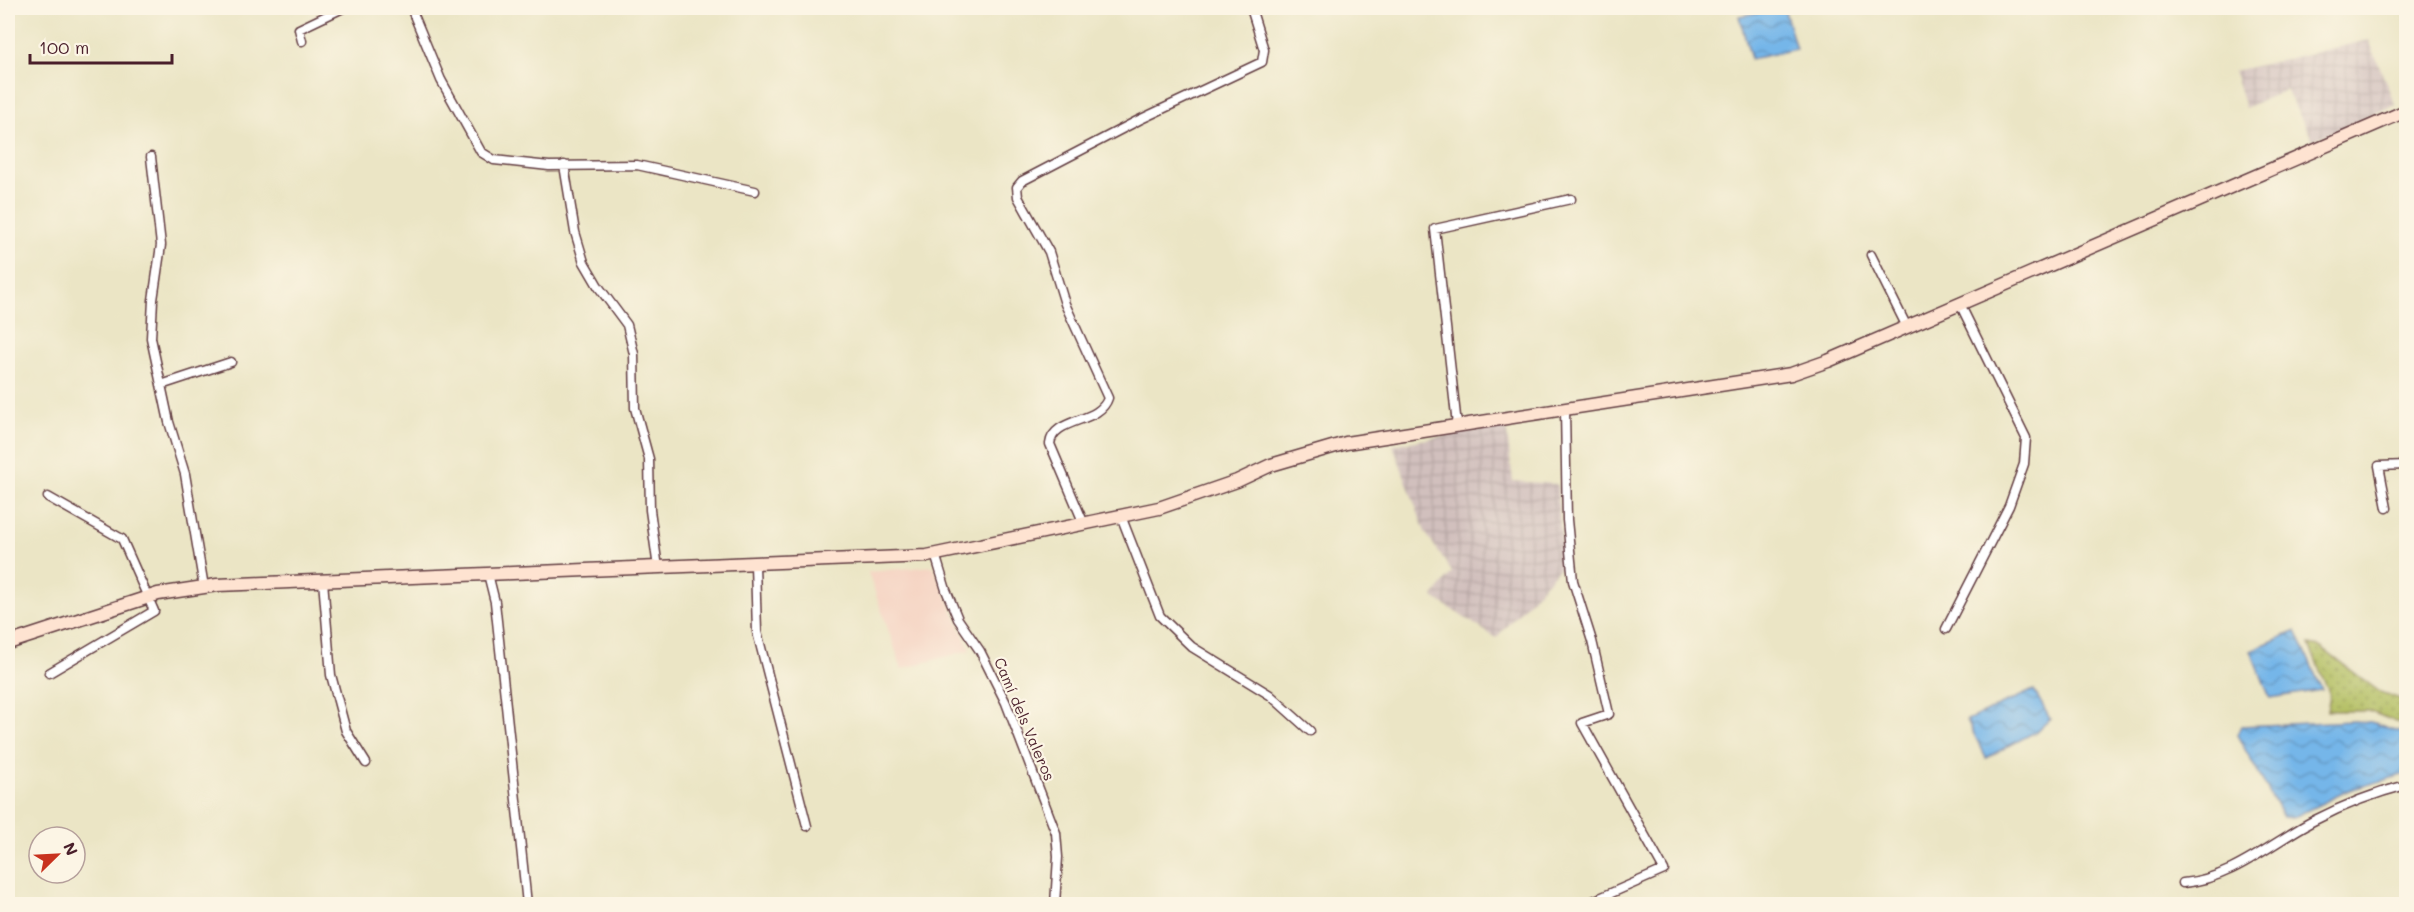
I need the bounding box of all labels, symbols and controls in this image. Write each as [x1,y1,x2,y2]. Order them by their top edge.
scale bar [30,27,172,65]
text: 100 m [39,35,89,59]
street label: Camí dels Valeros [990,654,1060,784]
north arrow [27,825,87,885]
text: N [59,839,83,859]

